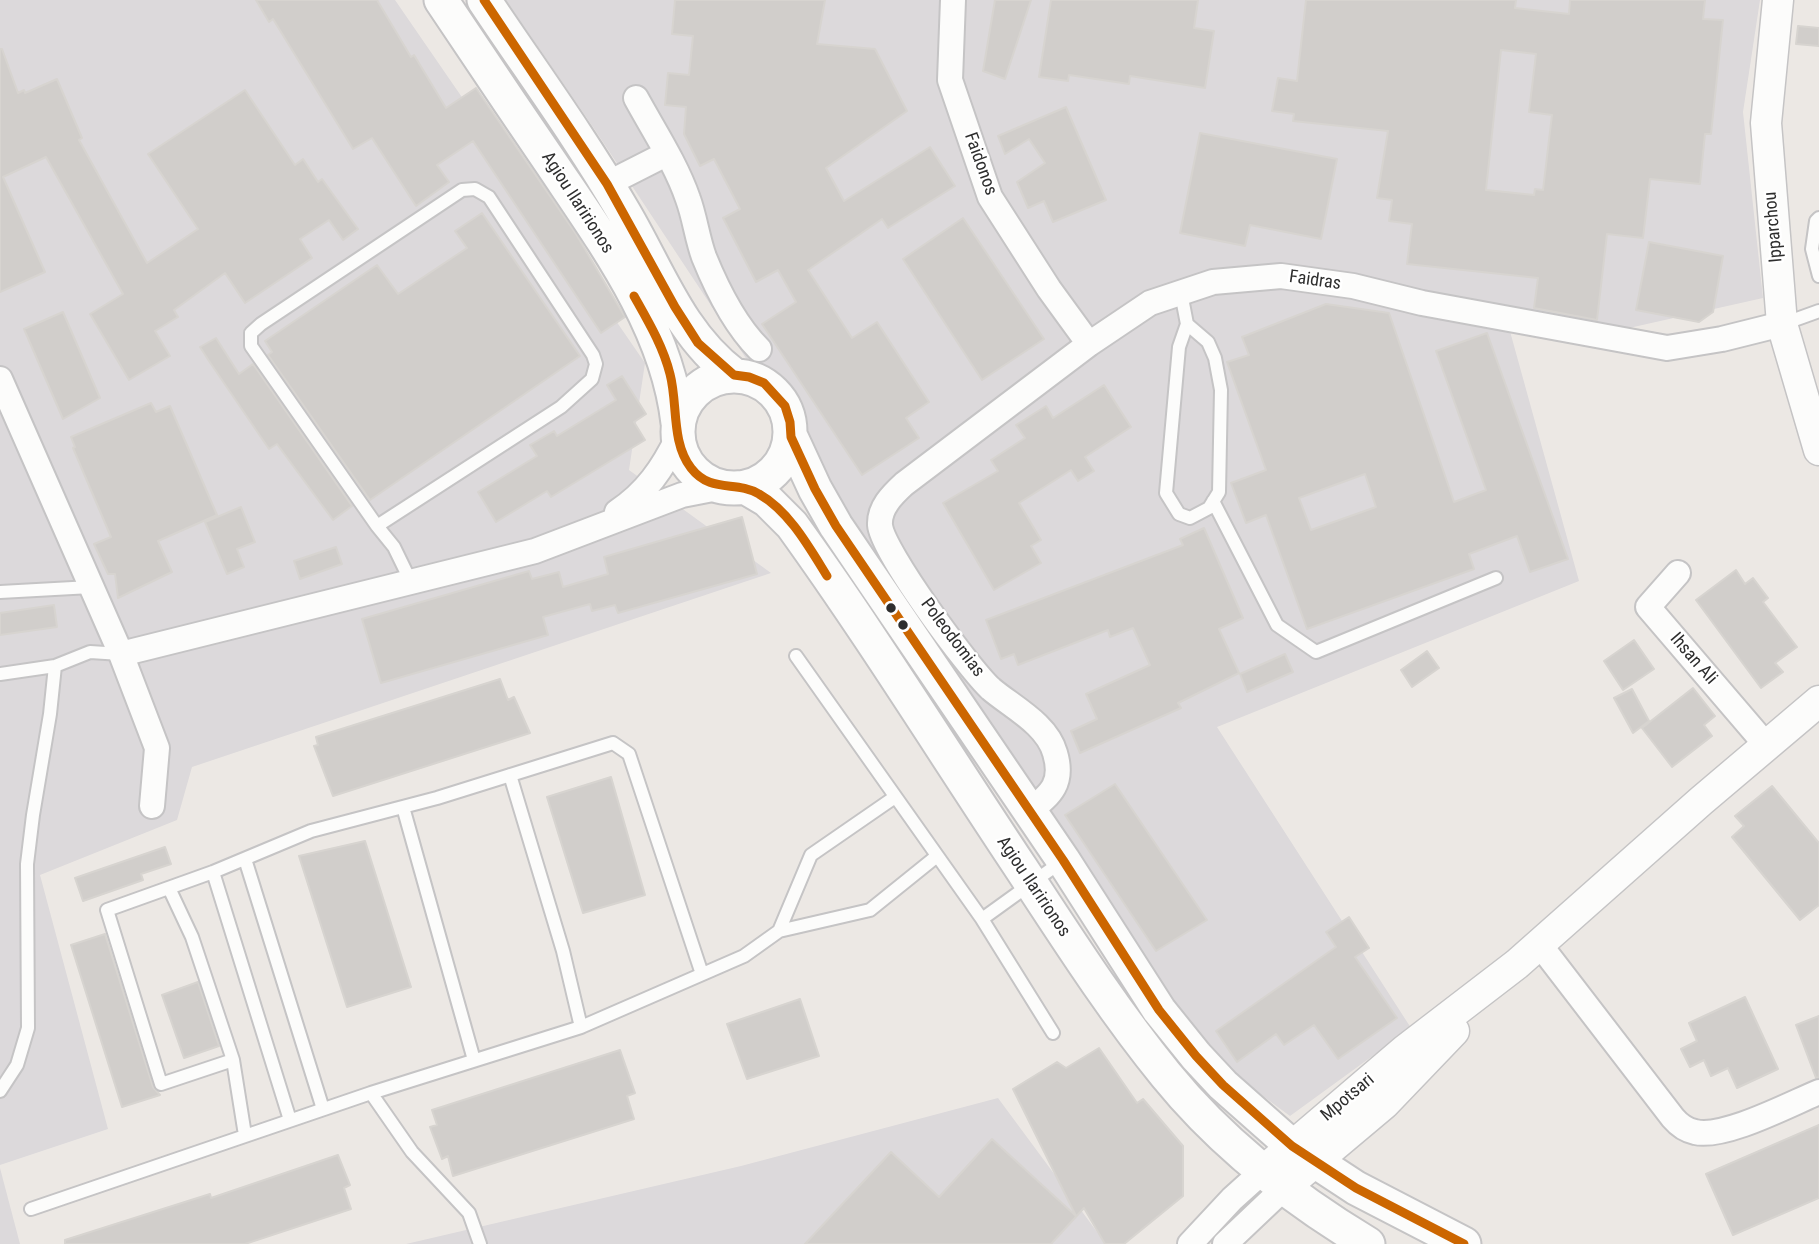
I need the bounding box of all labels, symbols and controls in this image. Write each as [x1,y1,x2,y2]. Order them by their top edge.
street label: Faidonos [959,130,1001,198]
street label: Agiou Ilaririonos [536,148,618,258]
street label: Ipparchou [1760,191,1788,263]
street label: Faidras [1288,267,1342,295]
street label: Poleodomias [915,594,989,682]
unlabelled marker [884,601,898,615]
unlabelled marker [896,618,910,632]
street label: Ihsan Ali [1665,629,1721,689]
street label: Agiou Ilaririonos [991,833,1075,941]
street label: Mpotsari [1317,1069,1379,1127]

